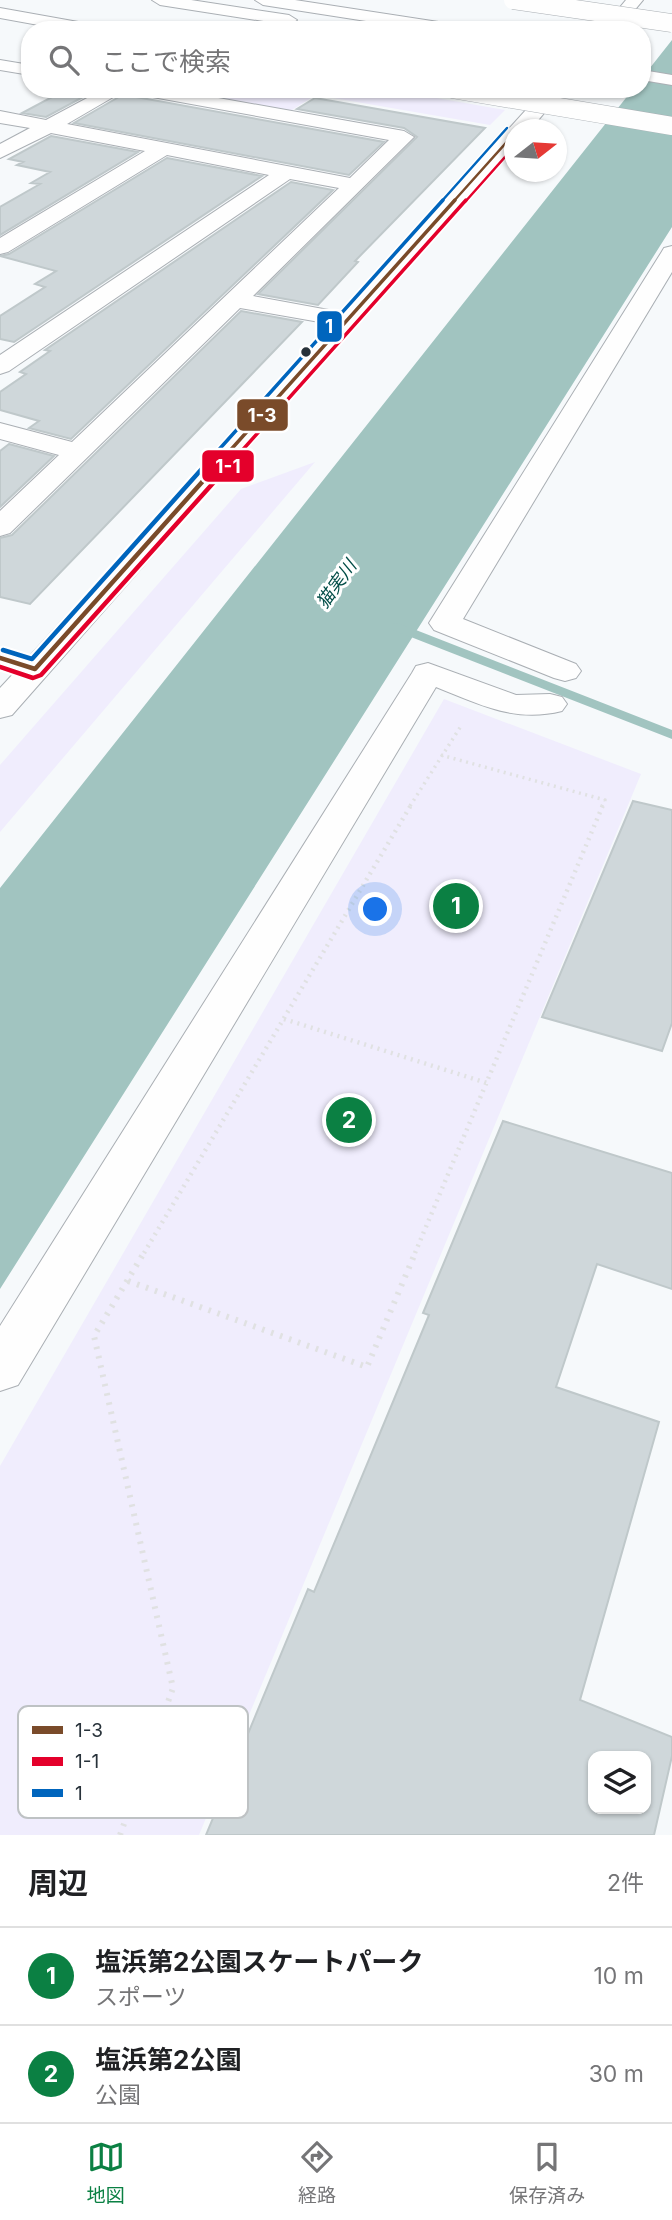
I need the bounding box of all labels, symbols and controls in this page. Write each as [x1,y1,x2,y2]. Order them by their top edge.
search box [21,21,651,98]
icon: search [45,41,83,79]
text: ここで検索 [101,46,231,77]
north arrow [504,119,567,182]
line badge: 1 [316,310,343,343]
text: 1 [325,315,333,338]
unlabelled marker [299,345,313,359]
line badge: 1-3 [236,398,289,432]
text: 1-3 [247,404,277,427]
line badge: 1-1 [201,449,255,483]
text: 1-1 [215,455,241,478]
water label: 猫実川 [312,554,362,612]
pin: 1 [433,880,479,932]
your location [358,892,392,926]
pin: 2 [326,1094,372,1146]
legend [18,1706,248,1818]
text: 1-3 [75,1719,103,1742]
text: 1-1 [75,1750,99,1773]
map controls [588,1751,651,1814]
button: layers [588,1751,651,1814]
text: 1 [75,1782,83,1805]
text: 周辺 [28,1865,88,1901]
text: 2件 [607,1869,644,1897]
text: 塩浜第2公園スケートパーク [95,1946,423,1977]
text: 1 [46,1962,56,1990]
text: 10 m [594,1962,644,1990]
text: スポーツ [95,1983,187,2011]
text: 塩浜第2公園 [95,2044,241,2075]
text: 2 [44,2060,58,2088]
text: 30 m [589,2060,644,2088]
text: 公園 [95,2081,141,2109]
tab: 地図 [87,2138,125,2207]
tab: 経路 [298,2138,336,2207]
tab: 保存済み [509,2138,585,2207]

